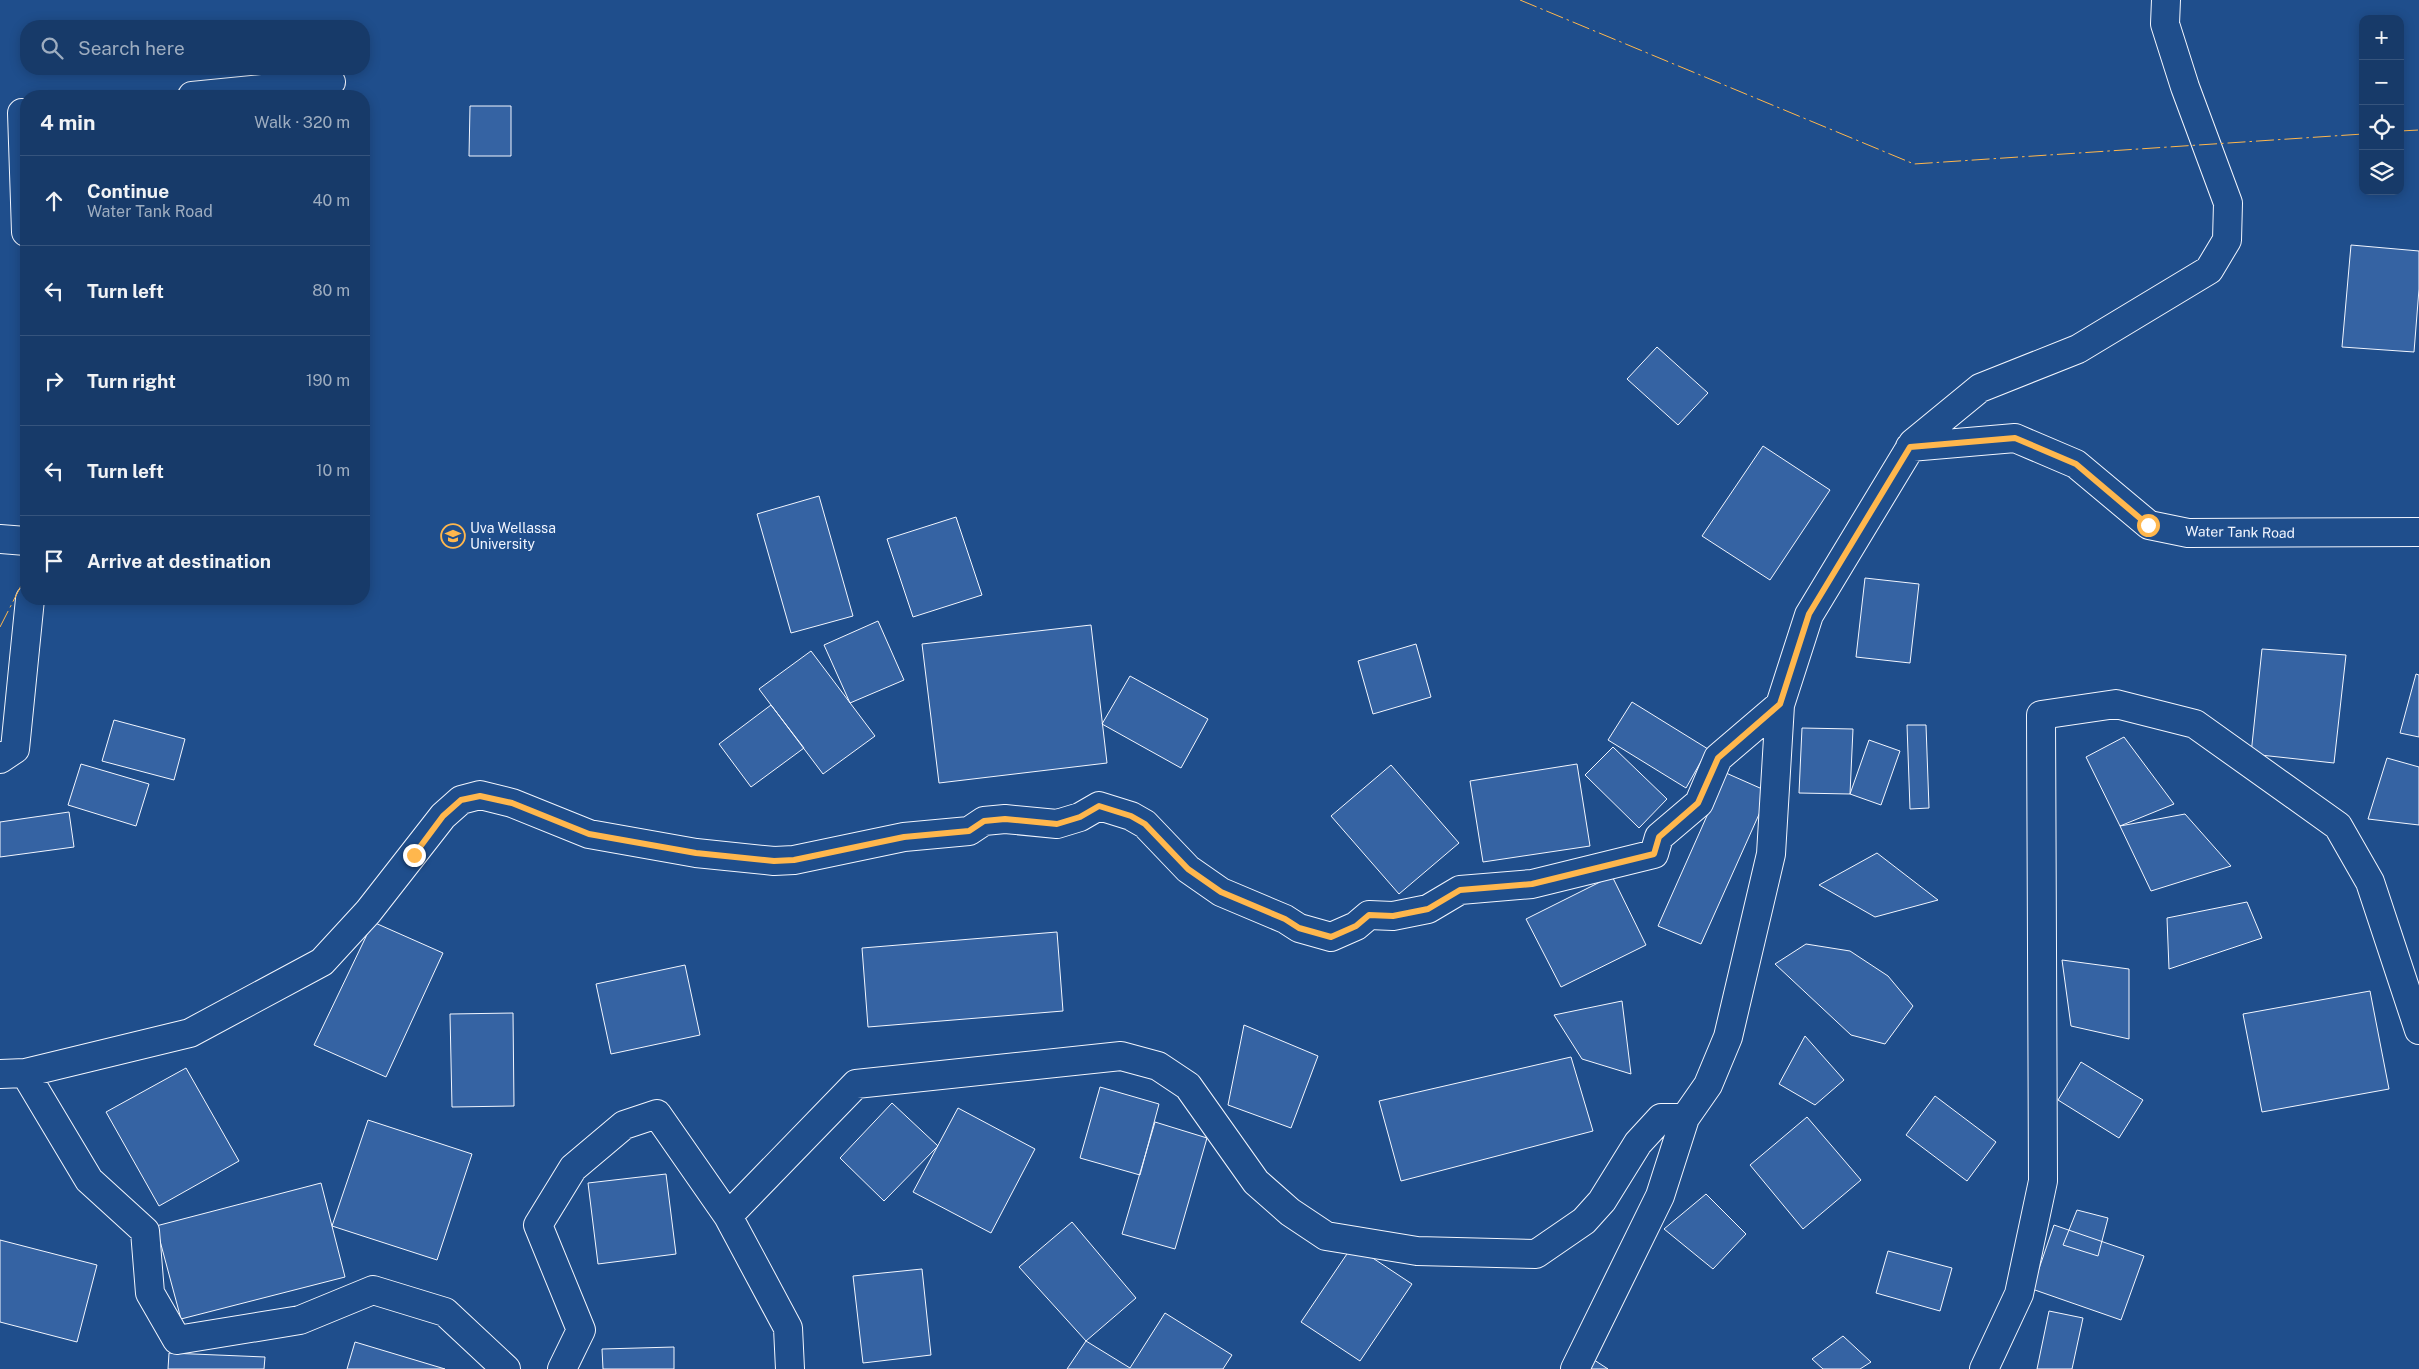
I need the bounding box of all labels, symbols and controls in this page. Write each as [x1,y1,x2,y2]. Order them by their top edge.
map controls [2359,15,2404,195]
button: + [2359,15,2404,60]
search box [20,20,370,75]
icon: search [38,34,66,62]
text: Search here [78,37,185,59]
button: − [2359,60,2404,105]
button: locate [2359,105,2404,150]
text: 4 min [40,110,95,135]
text: Walk · 320 m [254,113,350,132]
button: layers [2359,150,2404,195]
text: Continue [87,180,169,202]
icon: ahead [40,187,68,215]
text: 40 m [312,191,350,210]
text: Water Tank Road [87,202,213,221]
icon: left [40,277,68,305]
text: Turn left [87,280,164,302]
text: 80 m [312,281,350,300]
icon: right [40,367,68,395]
text: Turn right [87,370,176,392]
text: 190 m [306,371,350,390]
icon: left [40,457,68,485]
text: Turn left [87,460,164,482]
text: 10 m [316,461,350,480]
route start [2137,514,2160,537]
place label: Uva Wellassa University [470,520,556,552]
school or university icon: Uva Wellassa University [440,523,466,549]
street label: Water Tank Road [2185,523,2295,541]
icon: arrive [40,547,68,575]
text: Arrive at destination [87,550,271,572]
route end [403,844,426,867]

